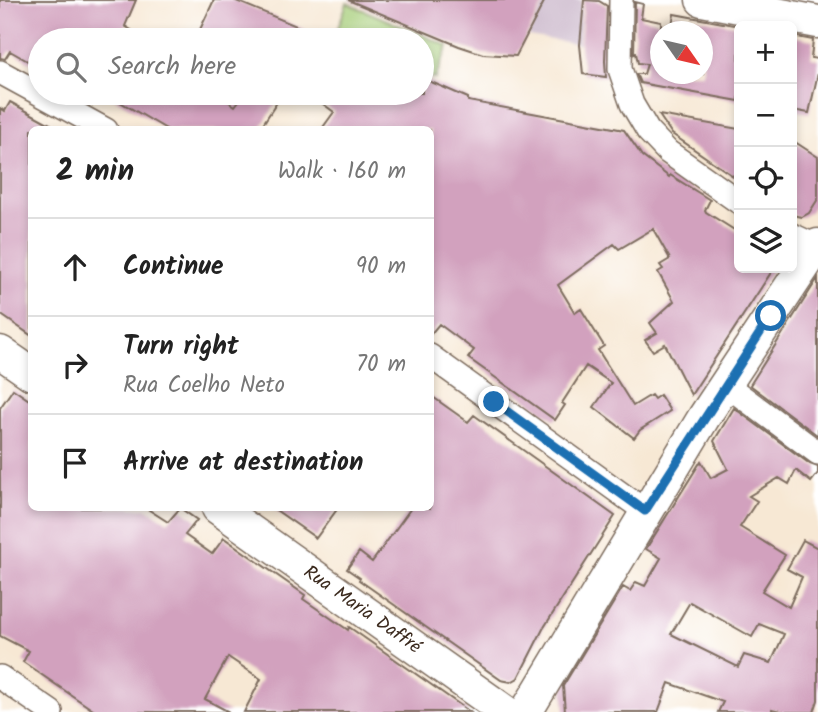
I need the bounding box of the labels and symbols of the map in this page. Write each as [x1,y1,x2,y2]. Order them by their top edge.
north arrow [650,21,713,84]
route start [755,300,786,331]
route end [478,386,509,417]
street label: Rua Maria Daffré [297,558,428,662]

